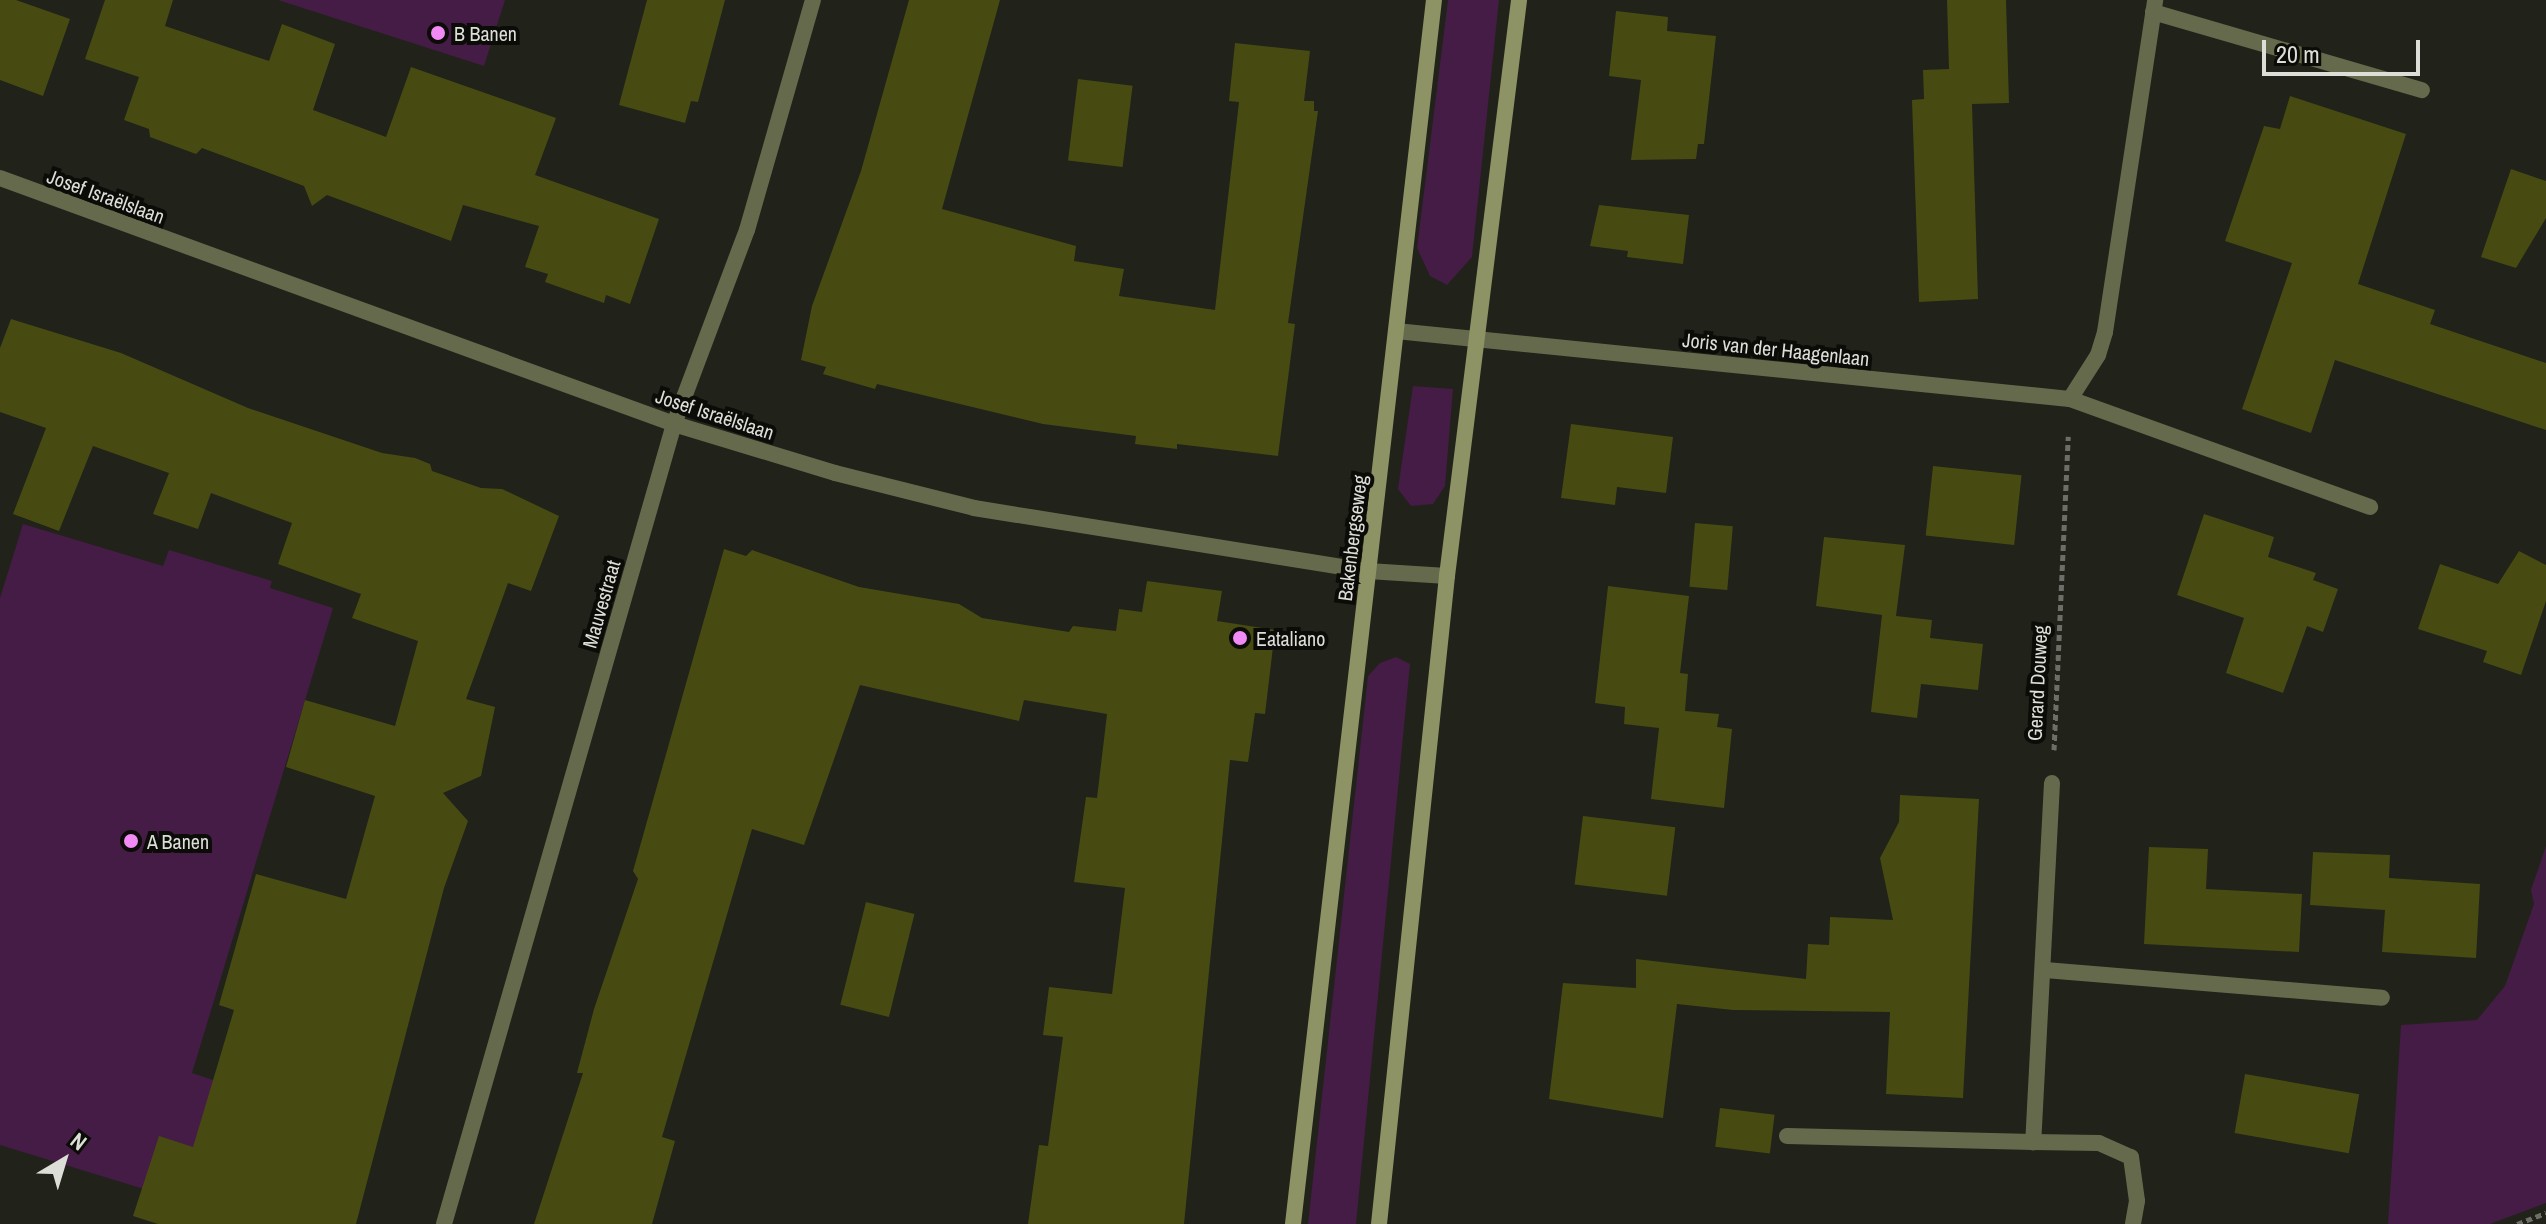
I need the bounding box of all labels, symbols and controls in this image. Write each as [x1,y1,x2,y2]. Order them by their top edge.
place label: B Banen [454,21,517,45]
marker: B Banen [429,24,447,42]
scale bar [2266,24,2424,74]
text: 20 m [2276,38,2320,70]
street label: Josef Israëlslaan [44,164,168,228]
street label: Joris van der Haagenlaan [1681,327,1871,371]
street label: Josef Israëlslaan [653,384,777,444]
street label: Bakenbergseweg [1332,474,1372,602]
street label: Mauvestraat [577,557,625,651]
street label: Gerard Douweg [2022,625,2052,741]
place label: Eataliano [1256,626,1325,650]
marker: Eataliano [1231,629,1249,647]
place label: A Banen [147,829,210,853]
marker: A Banen [122,832,140,850]
north arrow [24,1120,104,1200]
text: N [64,1125,93,1157]

